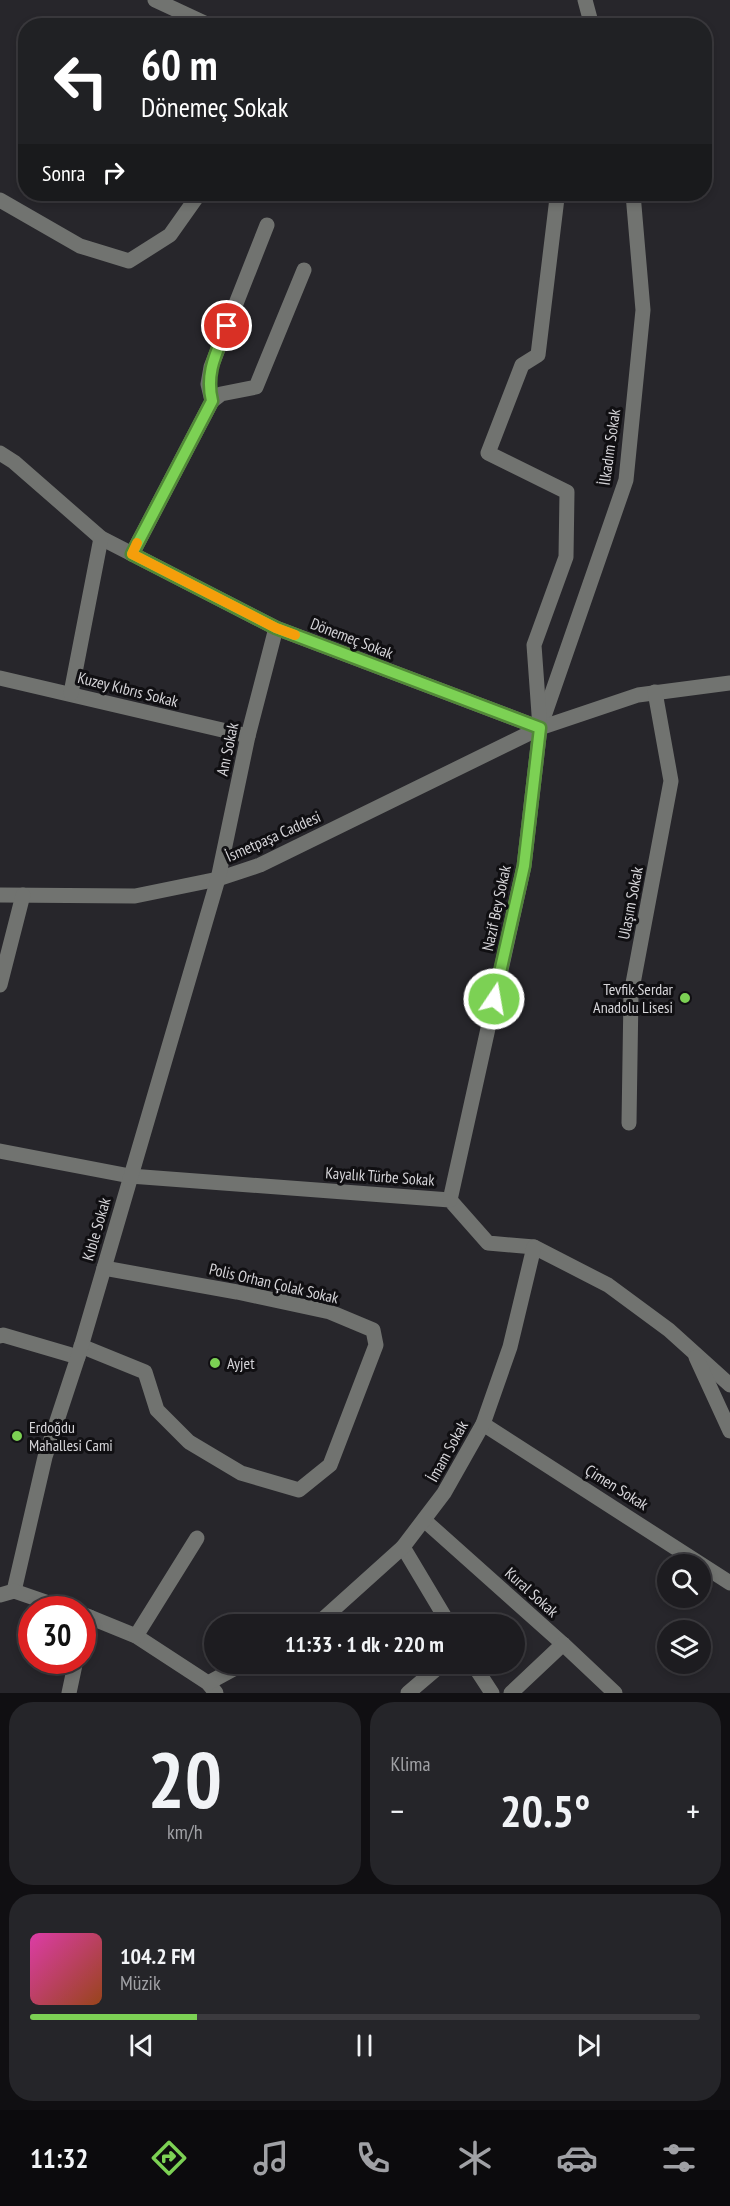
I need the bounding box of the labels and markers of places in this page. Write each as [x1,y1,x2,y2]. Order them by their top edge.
pin [201,300,252,351]
place label: Tevfik Serdar Anadolu Lisesi [593,979,674,1017]
marker: Tevfik Serdar Anadolu Lisesi [678,991,692,1005]
place label: Ayjet [227,1353,255,1373]
marker: Ayjet [208,1356,222,1370]
place label: Erdoğdu Mahallesi Cami [29,1417,113,1455]
marker: Erdoğdu Mahallesi Cami [10,1429,24,1443]

